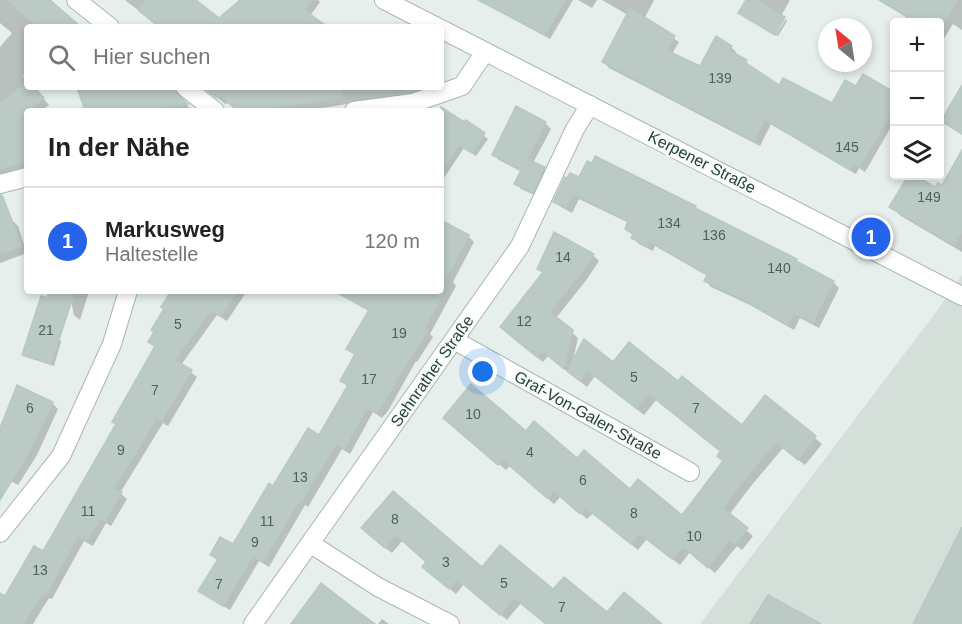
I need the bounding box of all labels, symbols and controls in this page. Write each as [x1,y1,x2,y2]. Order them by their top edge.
north arrow [818,18,872,72]
map controls [890,18,944,180]
button: + [890,18,944,72]
search box [24,24,444,90]
icon: search [45,41,78,74]
text: Hier suchen [93,44,210,69]
house number: 139 [708,70,732,86]
button: − [890,72,944,126]
button: layers [890,126,944,180]
street label: Kerpener Straße [645,128,759,196]
text: In der Nähe [48,132,190,162]
house number: 145 [835,139,859,155]
house number: 149 [917,189,941,205]
pin: 1 [852,214,890,260]
house number: 134 [657,215,681,231]
text: Markusweg [105,217,225,242]
house number: 136 [702,227,726,243]
text: 1 [62,230,73,252]
text: 120 m [364,230,420,252]
text: Haltestelle [105,243,198,265]
house number: 14 [555,249,571,265]
house number: 140 [767,260,791,276]
street label: Sehnrather Straße [387,312,477,430]
house number: 12 [516,313,532,329]
house number: 5 [174,316,182,332]
house number: 21 [38,322,54,338]
house number: 19 [391,325,407,341]
your location [468,357,497,386]
street label: Graf-Von-Galen-Straße [512,367,665,463]
house number: 5 [630,369,638,385]
house number: 17 [361,371,377,387]
house number: 7 [151,382,159,398]
house number: 6 [26,400,34,416]
house number: 7 [692,400,700,416]
house number: 10 [465,406,481,422]
house number: 9 [117,442,125,458]
house number: 4 [526,444,534,460]
house number: 13 [292,469,308,485]
house number: 6 [579,472,587,488]
house number: 11 [81,503,95,519]
house number: 8 [630,505,638,521]
house number: 8 [391,511,399,527]
house number: 11 [260,513,274,529]
house number: 10 [686,528,702,544]
house number: 9 [251,534,259,550]
house number: 3 [442,554,450,570]
house number: 13 [32,562,48,578]
house number: 5 [500,575,508,591]
house number: 7 [215,576,223,592]
house number: 7 [558,599,566,615]

